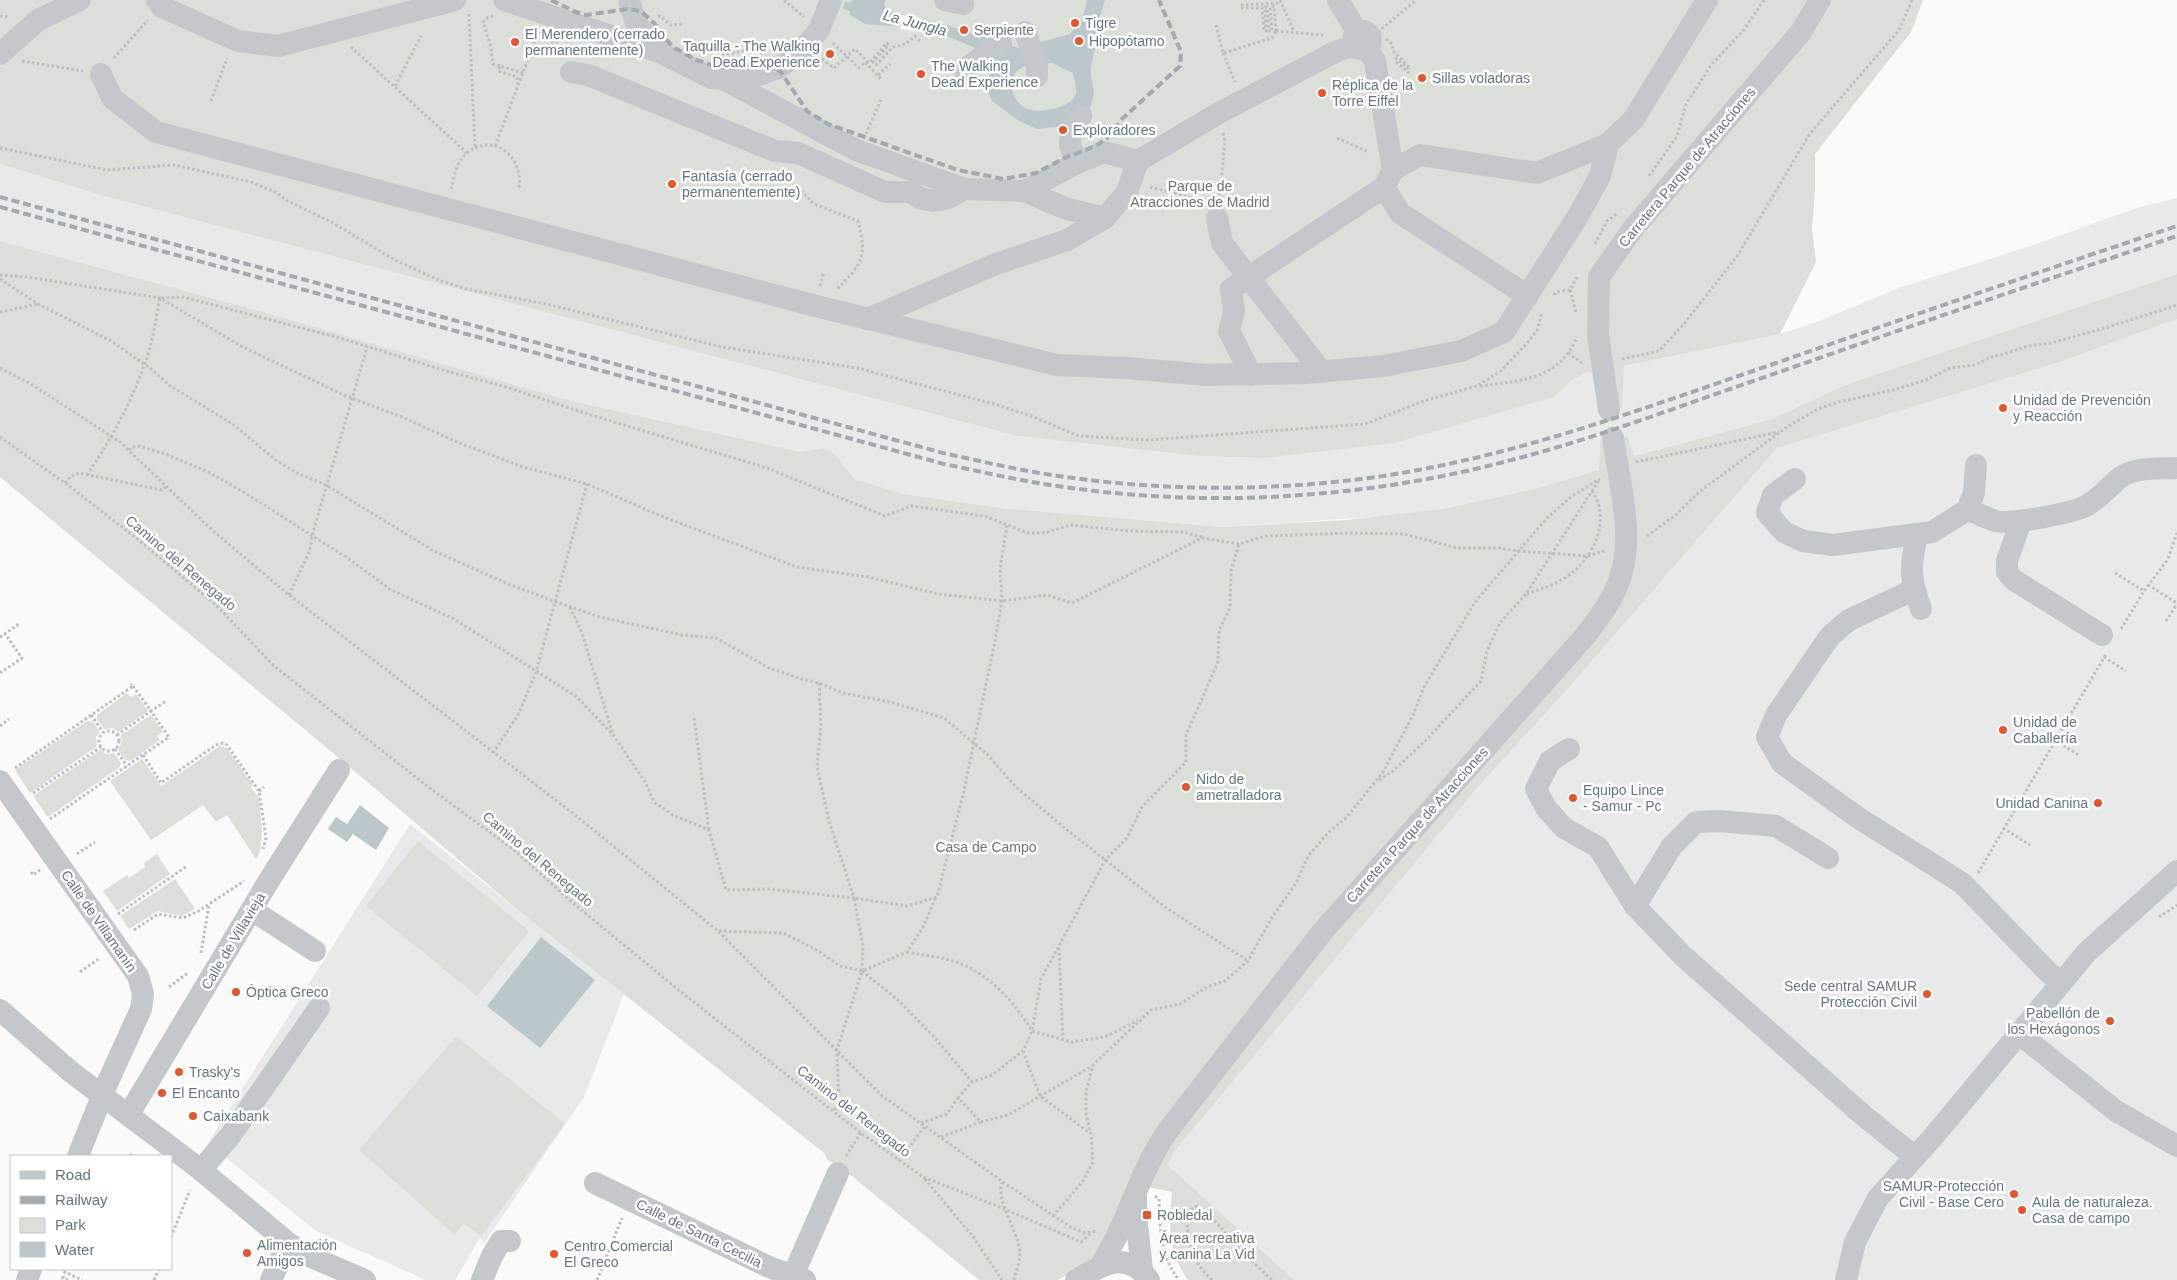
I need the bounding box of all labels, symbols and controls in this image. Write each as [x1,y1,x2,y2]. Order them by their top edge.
water label: La Jungla [882,6,949,39]
place label: Tigre [1085,15,1117,31]
marker: Tigre [1069,17,1081,29]
place label: Serpiente [974,22,1034,38]
marker: Serpiente [958,24,970,36]
place label: El Merendero (cerrado permanentemente) [525,26,665,58]
place label: Hipopótamo [1089,33,1165,49]
marker: Hipopótamo [1073,35,1085,47]
marker: El Merendero (cerrado permanentemente) [509,36,521,48]
place label: Taquilla - The Walking Dead Experience [683,38,820,70]
marker: Taquilla - The Walking Dead Experience [824,48,836,60]
place label: The Walking Dead Experience [931,58,1039,90]
marker: The Walking Dead Experience [915,68,927,80]
place label: Sillas voladoras [1432,70,1530,86]
marker: Sillas voladoras [1416,72,1428,84]
place label: Réplica de la Torre Eiffel [1332,77,1413,109]
street label: Carretera Parque de Atracciones [1615,84,1759,250]
marker: Réplica de la Torre Eiffel [1316,87,1328,99]
place label: Exploradores [1073,122,1156,138]
marker: Exploradores [1057,124,1069,136]
place label: Fantasía (cerrado permanentemente) [682,168,800,200]
marker: Fantasía (cerrado permanentemente) [666,178,678,190]
park label: Parque de Atracciones de Madrid [1130,178,1270,210]
place label: Unidad de Prevención y Reacción [2013,392,2151,424]
marker: Unidad de Prevención y Reacción [1997,402,2009,414]
street label: Camino del Renegado [122,512,240,614]
place label: Unidad de Caballería [2013,714,2077,746]
marker: Unidad de Caballería [1997,724,2009,736]
street label: Carretera Parque de Atracciones [1343,744,1491,906]
place label: Nido de ametralladora [1196,771,1282,803]
marker: Nido de ametralladora [1180,781,1192,793]
place label: Equipo Lince - Samur - Pc [1583,782,1664,814]
marker: Equipo Lince - Samur - Pc [1567,792,1579,804]
place label: Unidad Canina [1995,795,2088,811]
marker: Unidad Canina [2092,797,2104,809]
street label: Camino del Renegado [479,808,597,910]
park label: Casa de Campo [935,839,1037,855]
street label: Calle de Villamanín [58,867,140,975]
street label: Calle de Villavieja [198,889,268,992]
place label: Sede central SAMUR Protección Civil [1784,978,1917,1010]
place label: Óptica Greco [246,984,329,1000]
marker: Óptica Greco [230,986,242,998]
marker: Sede central SAMUR Protección Civil [1921,988,1933,1000]
place label: Pabellón de los Hexágonos [2007,1005,2100,1037]
marker: Pabellón de los Hexágonos [2104,1015,2116,1027]
street label: Camino del Renegado [794,1062,914,1160]
place label: Trasky's [189,1064,240,1080]
marker: Trasky's [173,1066,185,1078]
place label: El Encanto [172,1085,240,1101]
marker: El Encanto [156,1087,168,1099]
place label: Caixabank [203,1108,270,1124]
marker: Caixabank [187,1110,199,1122]
legend [10,1155,172,1270]
text: Road [55,1166,91,1183]
place label: SAMUR-Protección Civil - Base Cero [1883,1178,2004,1210]
marker: SAMUR-Protección Civil - Base Cero [2008,1188,2020,1200]
text: Railway [55,1191,108,1208]
place label: Aula de naturaleza. Casa de campo [2032,1194,2153,1226]
street label: Calle de Santa Cecilia [634,1196,765,1270]
marker: Aula de naturaleza. Casa de campo [2016,1204,2028,1216]
place label: Robledal [1157,1207,1212,1223]
marker: Robledal [1141,1209,1153,1221]
text: Park [55,1216,86,1233]
park label: Área recreativa y canina La Vid [1159,1230,1255,1262]
place label: Alimentación Amigos [257,1237,337,1269]
place label: Centro Comercial El Greco [564,1238,673,1270]
text: Water [55,1241,94,1258]
marker: Alimentación Amigos [241,1247,253,1259]
marker: Centro Comercial El Greco [548,1248,560,1260]

